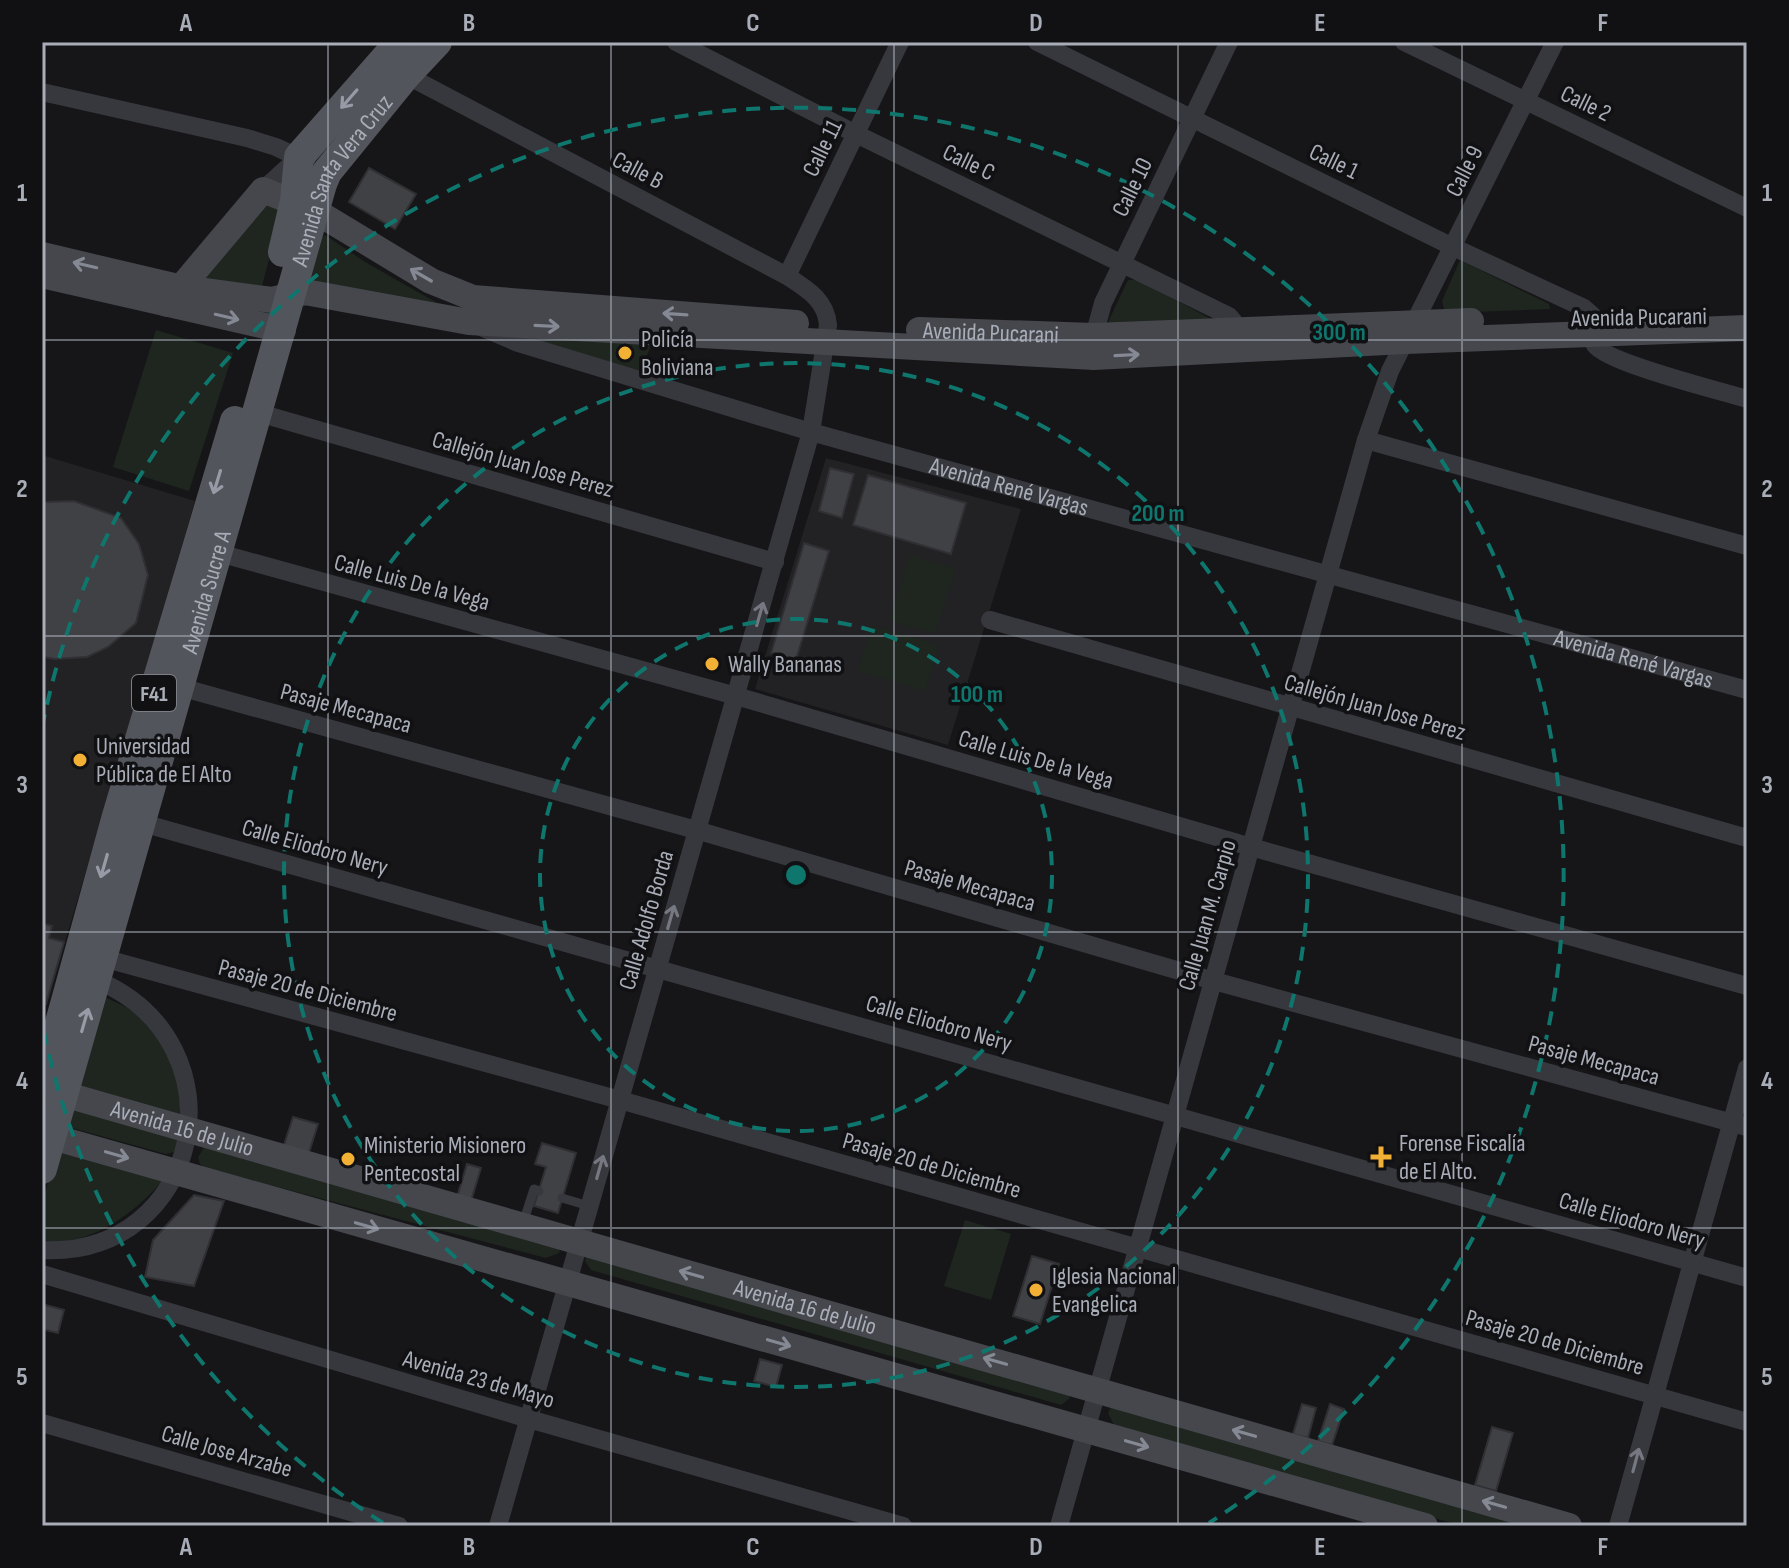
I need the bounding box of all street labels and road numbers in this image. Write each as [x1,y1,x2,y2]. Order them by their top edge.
street label: Calle 2 [1556,79,1616,128]
street label: Avenida Santa Vera Cruz [285,89,399,271]
street label: Calle 11 [796,115,849,181]
street label: Calle C [938,137,1000,187]
street label: Calle 1 [1304,137,1364,186]
street label: Calle 9 [1439,141,1490,202]
street label: Calle B [607,145,668,196]
street label: Calle 10 [1106,153,1159,221]
street label: Avenida Pucarani [1570,302,1707,333]
street label: Avenida Pucarani [922,316,1059,350]
street label: Callejón Juan Jose Perez [429,425,617,504]
street label: Avenida René Vargas [925,451,1092,523]
street label: Avenida Sucre A [175,526,238,658]
street label: Calle Luis De la Vega [331,548,493,617]
street label: Avenida René Vargas [1550,623,1716,695]
street label: Callejón Juan Jose Perez [1281,668,1469,747]
road number: F41 [132,675,176,711]
street label: Pasaje Mecapaca [277,677,415,740]
street label: Calle Luis De la Vega [955,724,1117,795]
street label: Calle Eliodoro Nery [238,813,391,882]
street label: Calle Juan M. Carpio [1172,836,1243,994]
street label: Calle Adolfo Borda [613,847,680,993]
street label: Pasaje Mecapaca [901,853,1039,918]
street label: Pasaje 20 de Diciembre [215,953,400,1028]
street label: Calle Eliodoro Nery [862,989,1015,1058]
street label: Pasaje Mecapaca [1525,1029,1663,1092]
street label: Avenida 16 de Julio [107,1094,257,1163]
street label: Pasaje 20 de Diciembre [839,1126,1024,1205]
street label: Calle Eliodoro Nery [1555,1186,1708,1255]
street label: Avenida 16 de Julio [730,1273,880,1342]
street label: Pasaje 20 de Diciembre [1462,1303,1647,1382]
street label: Avenida 23 de Mayo [399,1344,558,1415]
street label: Calle Jose Arzabe [158,1419,296,1484]

